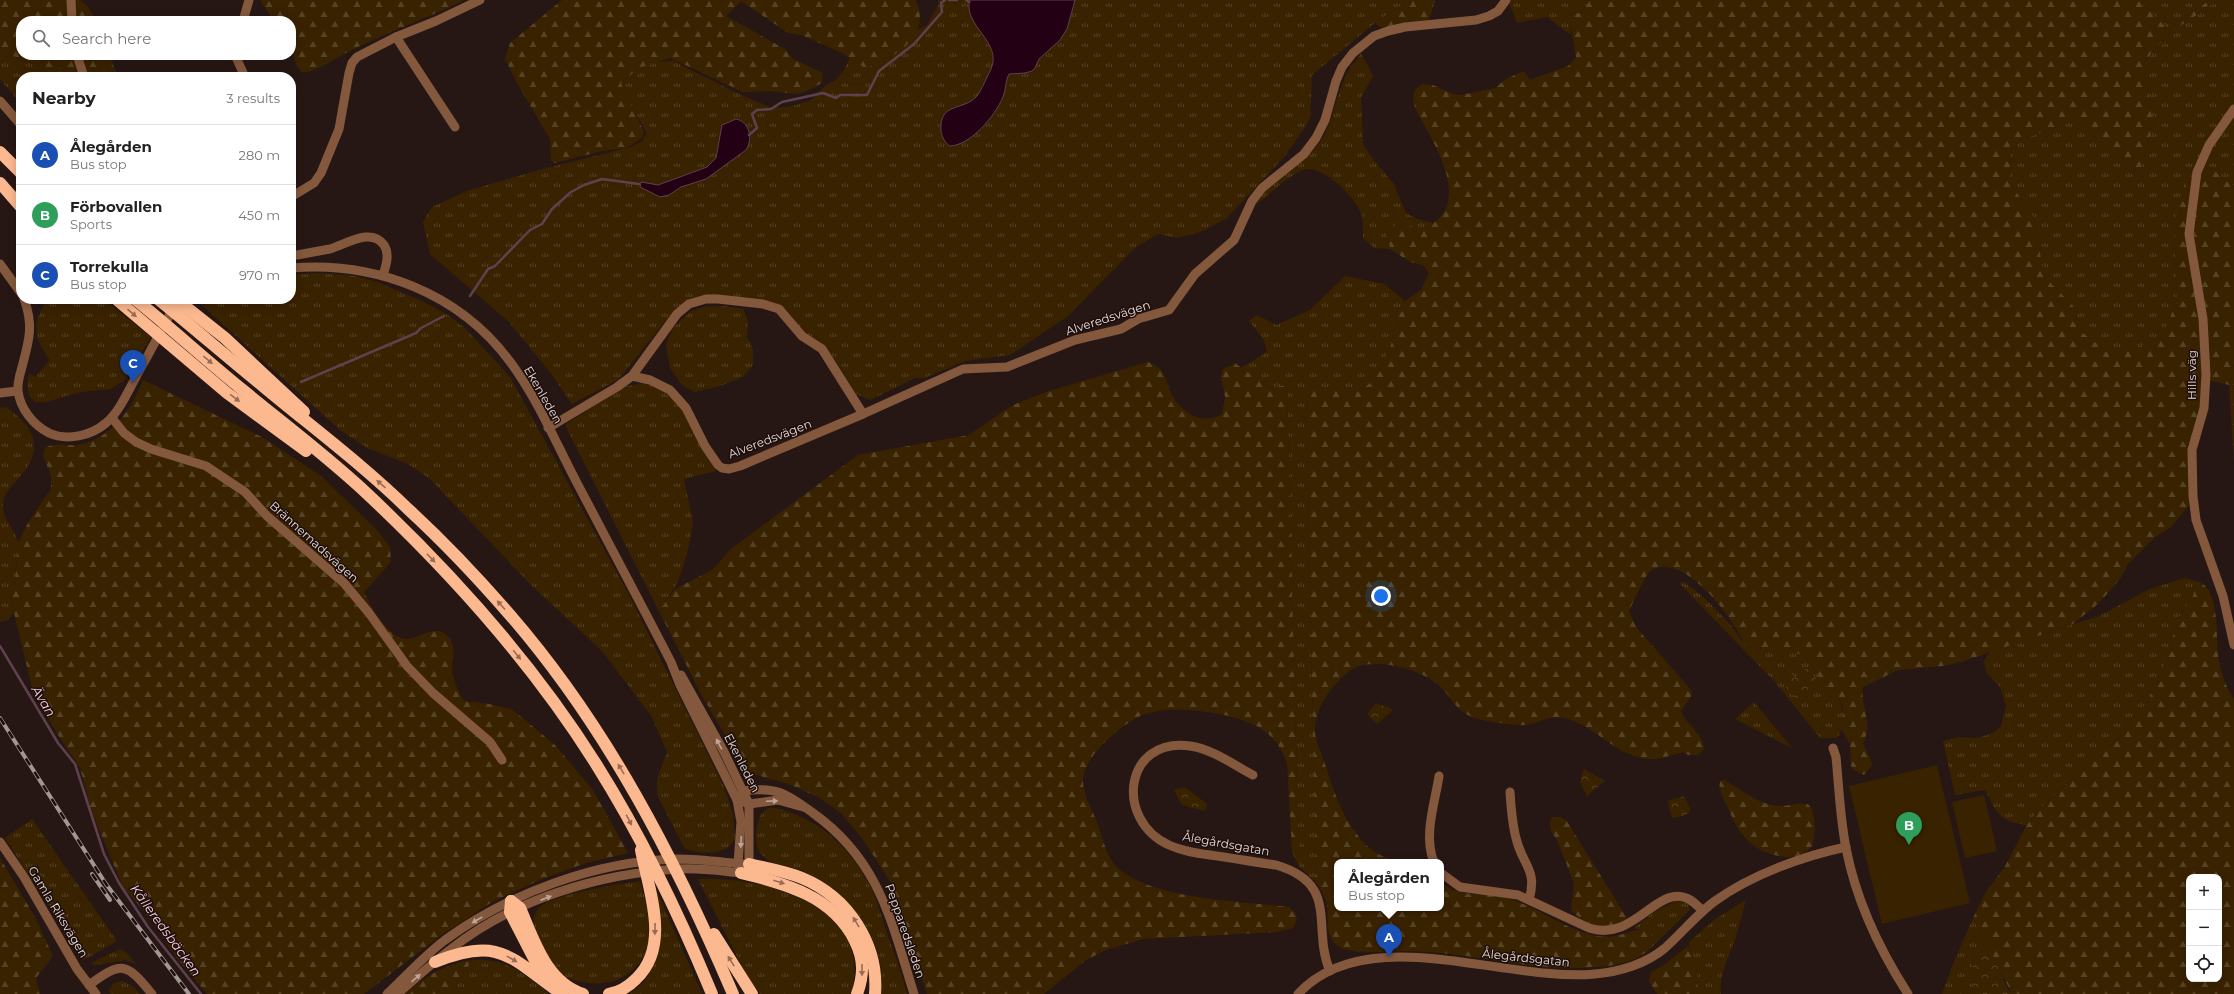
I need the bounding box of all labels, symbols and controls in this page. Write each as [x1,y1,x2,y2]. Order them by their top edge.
search box [16,16,296,60]
icon: search [30,27,52,49]
text: Search here [62,29,151,48]
text: Nearby [32,88,96,108]
text: 3 results [226,90,280,106]
text: Ålegården [70,137,152,156]
text: A [40,147,50,163]
text: 280 m [239,147,280,163]
text: Bus stop [70,156,127,172]
text: Förbovallen [70,197,162,216]
text: B [40,207,50,223]
text: 450 m [238,207,280,223]
text: Sports [70,216,112,232]
text: Torrekulla [70,257,149,276]
text: C [40,267,50,283]
text: 970 m [239,267,280,283]
text: Bus stop [70,276,127,292]
street label: Alveredsvägen [1064,297,1152,338]
one-way arrow [127,309,137,318]
pin: C [120,350,146,383]
street label: Hills väg [2184,350,2199,400]
one-way arrow [202,356,213,365]
street label: Ekenleden [521,363,566,426]
one-way arrow [229,394,240,403]
street label: Alveredsvägen [726,416,814,461]
one-way arrow [376,480,386,489]
street label: Brännemadsvägen [267,498,362,586]
one-way arrow [426,553,435,563]
your location [1371,586,1391,606]
one-way arrow [497,600,506,610]
one-way arrow [512,650,521,661]
water label: Ävan [28,682,59,719]
street label: Ekenleden [721,731,764,795]
one-way arrow [716,738,722,749]
one-way arrow [617,764,625,775]
one-way arrow [766,797,778,804]
pin: B [1896,812,1922,845]
one-way arrow [626,814,632,826]
street label: Ålegårdsgatan [1181,828,1271,859]
one-way arrow [737,836,744,848]
popup [1334,859,1444,911]
street label: Gamla Riksvägen [25,863,92,960]
text: Ålegården [1348,868,1430,887]
map controls [2186,874,2222,982]
button: + [2186,874,2222,910]
one-way arrow [773,880,785,886]
water label: Kålleredsbäcken [127,881,205,979]
street label: Pepparedsleden [882,882,929,980]
text: Bus stop [1348,887,1405,903]
one-way arrow [540,894,552,900]
button: − [2186,910,2222,946]
one-way arrow [853,916,860,928]
one-way arrow [471,917,483,924]
one-way arrow [652,923,658,936]
pin: A [1376,924,1402,957]
street label: Ålegårdsgatan [1481,945,1571,970]
button: locate [2186,946,2222,982]
one-way arrow [506,955,518,962]
one-way arrow [727,956,735,966]
one-way arrow [859,964,865,977]
one-way arrow [411,974,421,983]

